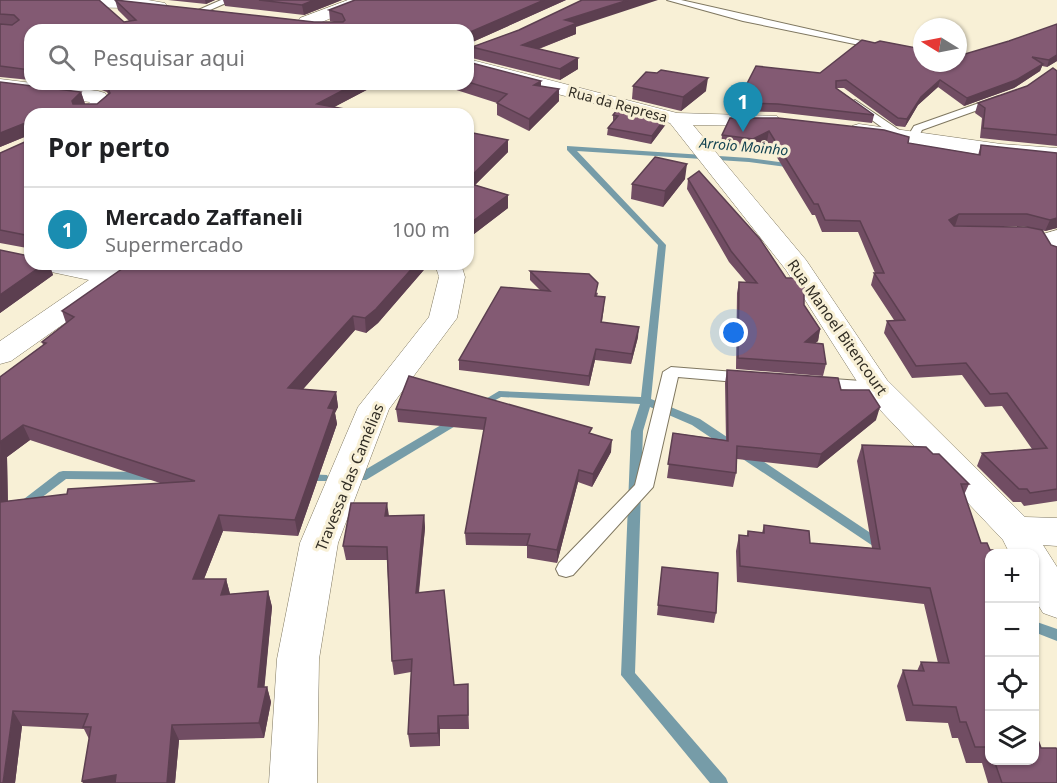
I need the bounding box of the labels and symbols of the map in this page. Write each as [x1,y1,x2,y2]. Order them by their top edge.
north arrow [913,18,967,72]
street label: Rua da Represa [566,82,670,126]
pin: 1 [724,82,762,132]
water label: Arroio Moinho [698,133,789,159]
street label: Rua Manoel Bitencourt [784,255,893,399]
your location [719,318,748,347]
street label: Travessa das Camélias [310,400,388,554]

